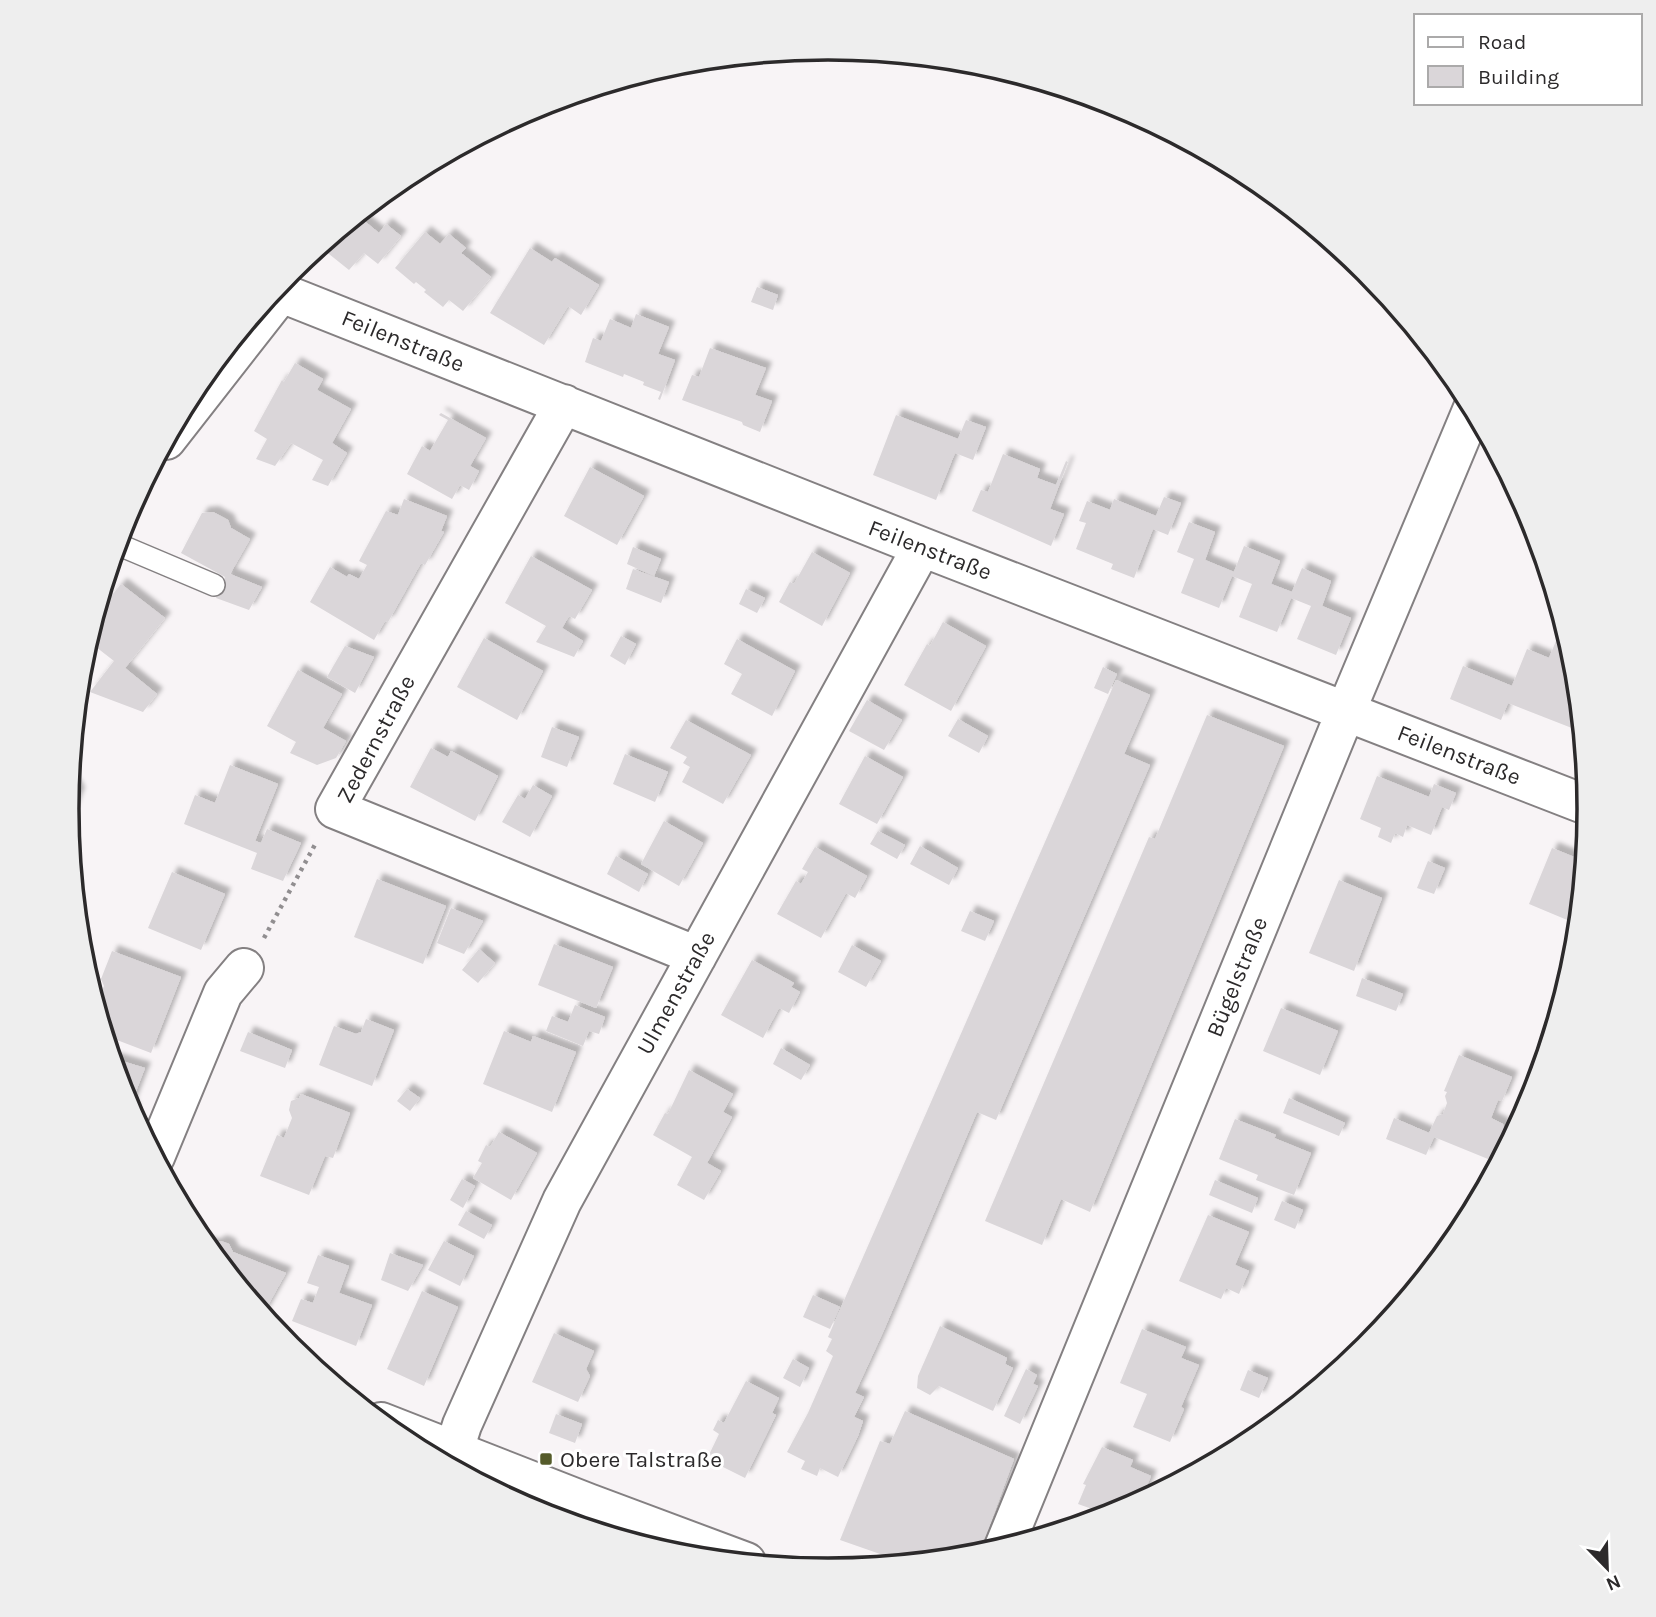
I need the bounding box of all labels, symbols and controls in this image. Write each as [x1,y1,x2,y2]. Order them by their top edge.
legend [1414,14,1642,105]
text: Road [1478,30,1526,54]
text: Building [1478,65,1559,89]
street label: Feilenstraße [338,304,468,378]
street label: Feilenstraße [865,514,995,586]
street label: Zedernstraße [331,671,421,807]
street label: Feilenstraße [1394,719,1524,791]
street label: Bügelstraße [1201,913,1273,1041]
street label: Ulmenstraße [631,927,721,1059]
place label: Obere Talstraße [560,1446,722,1473]
marker: Obere Talstraße [538,1451,554,1467]
north arrow [1572,1533,1642,1603]
text: N [1603,1570,1624,1596]

